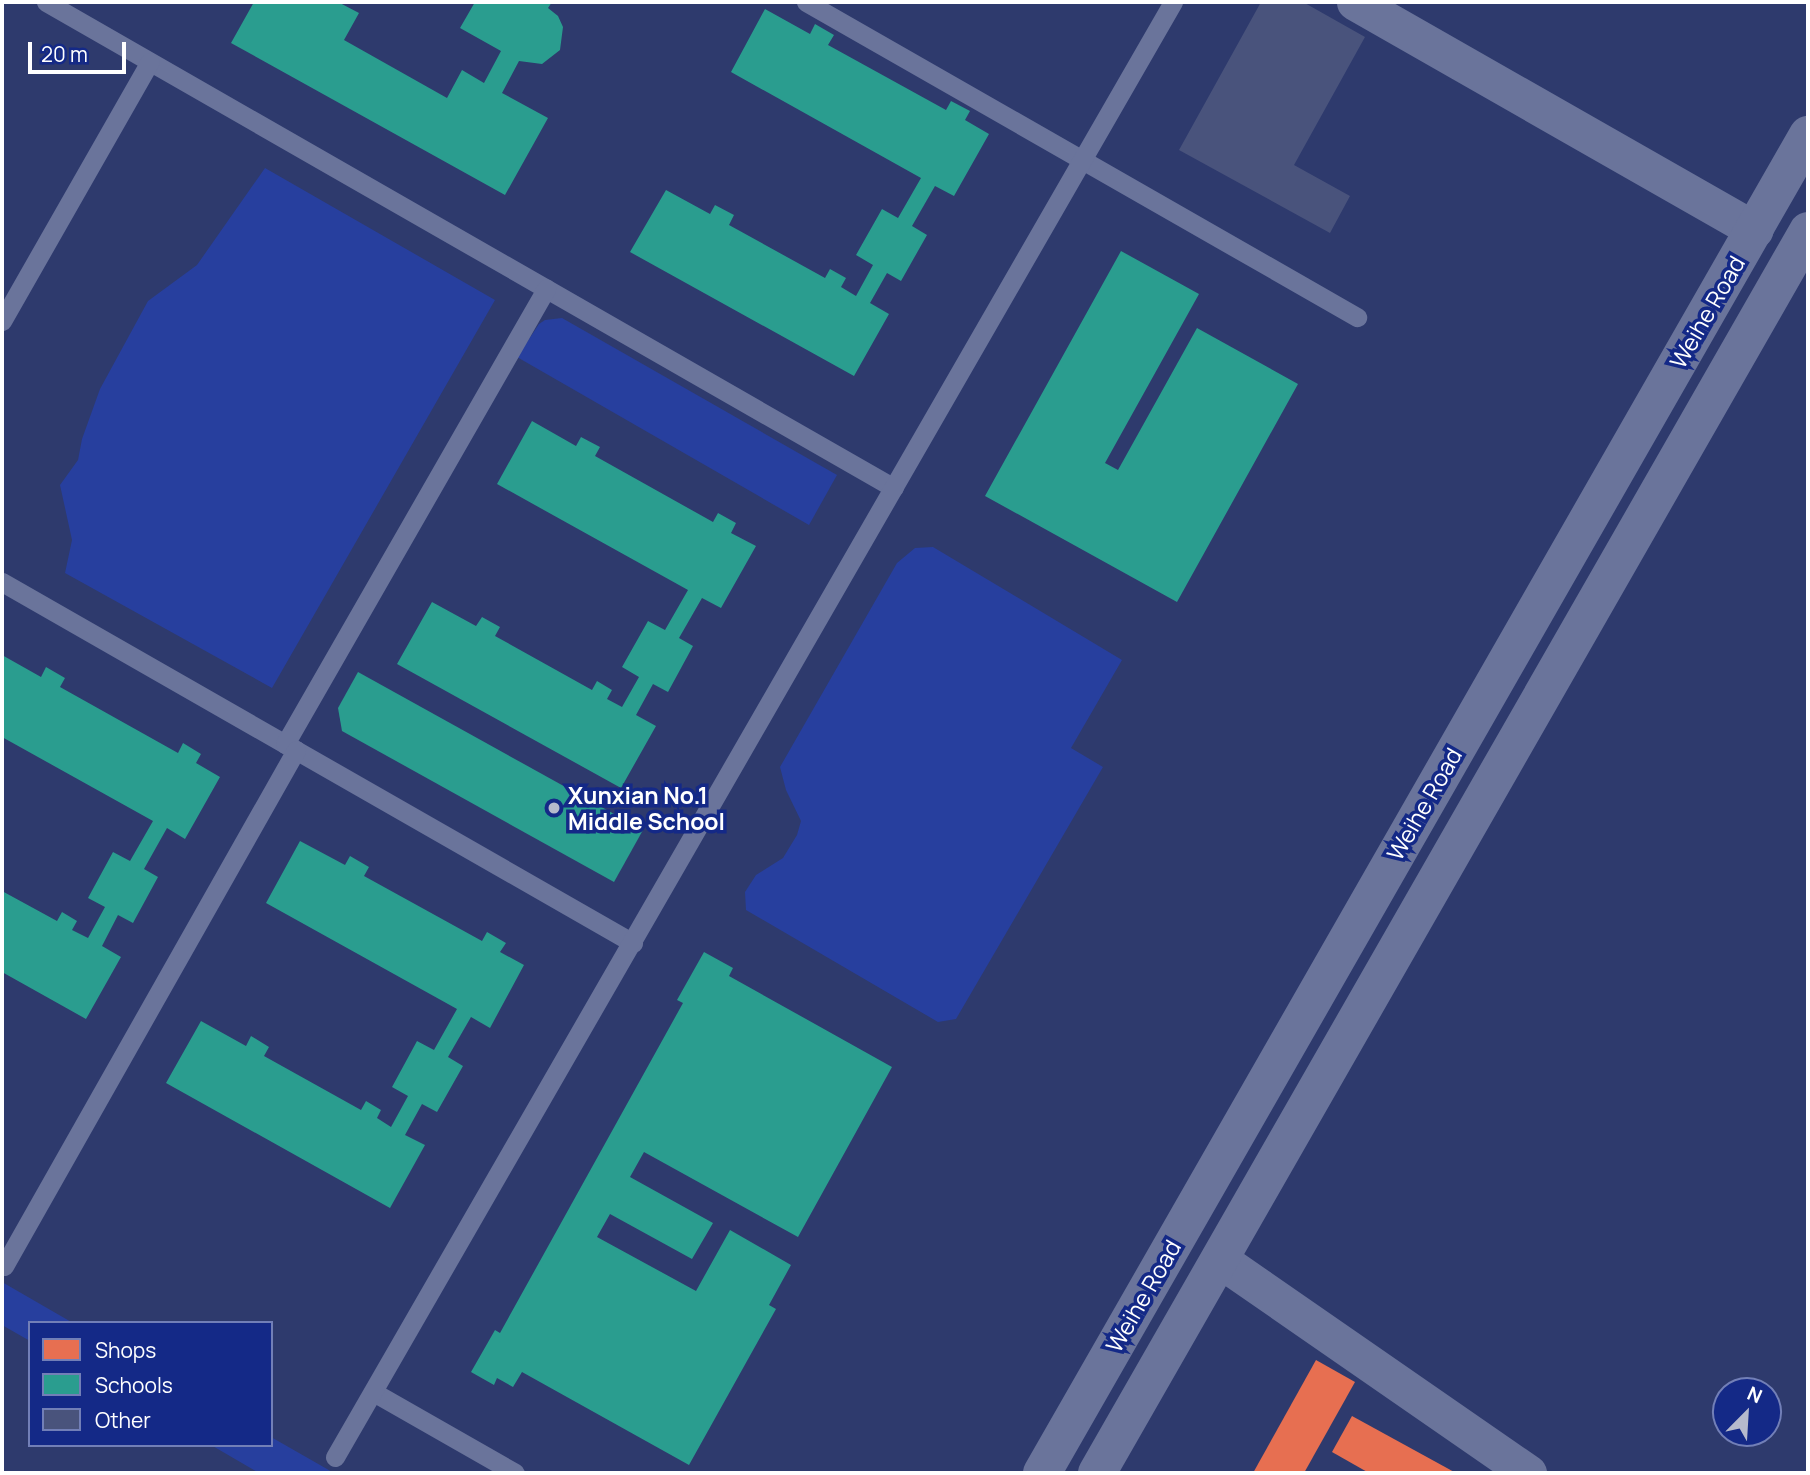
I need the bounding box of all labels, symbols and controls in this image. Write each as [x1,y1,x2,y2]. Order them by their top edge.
scale bar [32,28,130,72]
text: 20 m [41,40,88,68]
street label: Weihe Road [1664,251,1750,373]
street label: Weihe Road [1381,743,1467,865]
place label: Xunxian No.1 Middle School [568,781,725,835]
marker: Xunxian No.1 Middle School [546,800,562,816]
street label: Weihe Road [1100,1235,1186,1357]
legend [28,1321,273,1447]
text: Shops [95,1336,156,1364]
text: Schools [95,1371,173,1399]
north arrow [1712,1377,1782,1447]
text: N [1743,1380,1766,1409]
text: Other [95,1406,151,1434]

